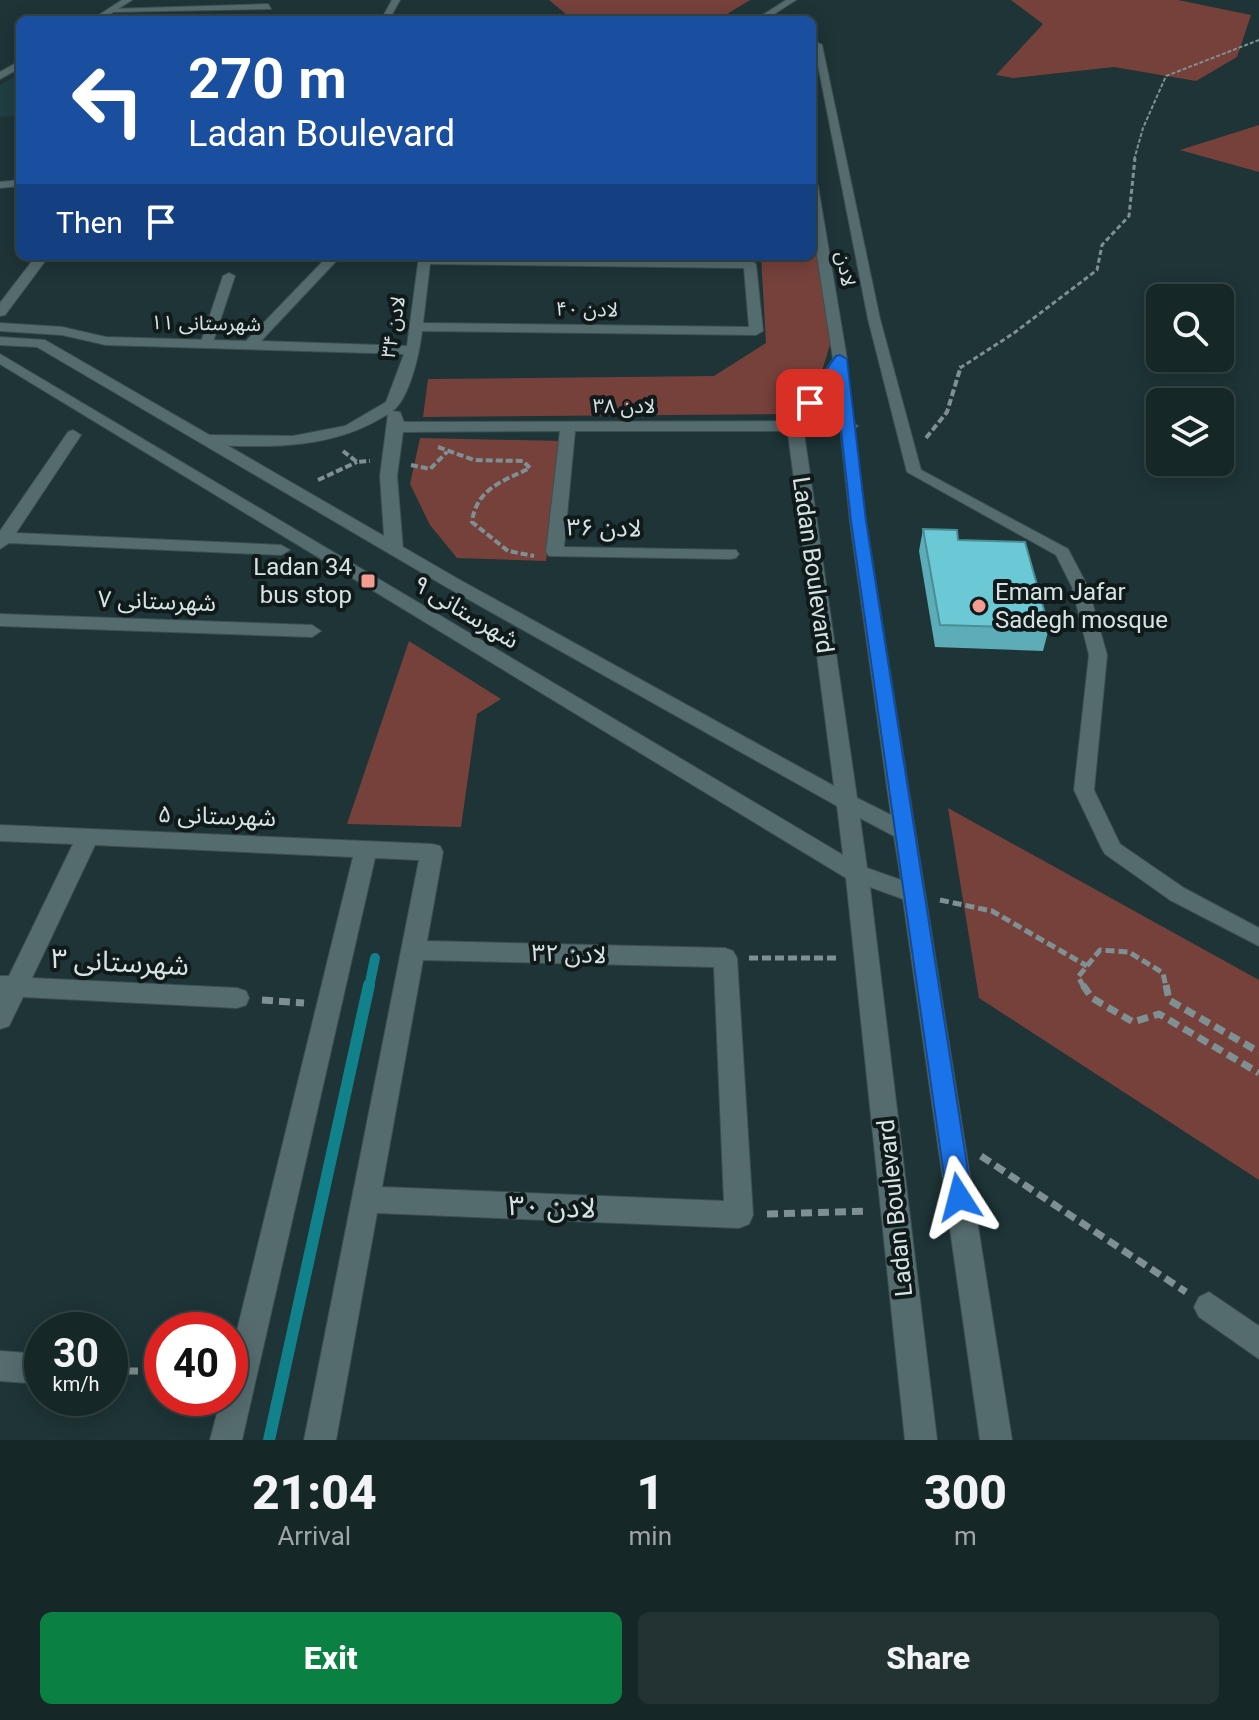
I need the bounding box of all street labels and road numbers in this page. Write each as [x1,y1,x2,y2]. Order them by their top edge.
street label: لادن [831,250,861,288]
street label: لادن ۳۴ [376,294,410,360]
street label: لادن ۴۰ [555,296,619,322]
street label: شهرستانی ۱۱ [151,310,261,336]
street label: لادن ۳۸ [593,394,655,418]
street label: Ladan Boulevard [787,475,839,655]
street label: لادن ۳۶ [566,513,642,543]
street label: شهرستانی ۹ [408,570,524,654]
street label: شهرستانی ۷ [97,585,217,617]
street label: شهرستانی ۵ [157,800,277,832]
street label: لادن ۳۲ [531,939,607,969]
street label: شهرستانی ۳ [50,942,190,982]
street label: Ladan Boulevard [872,1118,918,1298]
street label: لادن ۳۰ [508,1189,596,1225]

